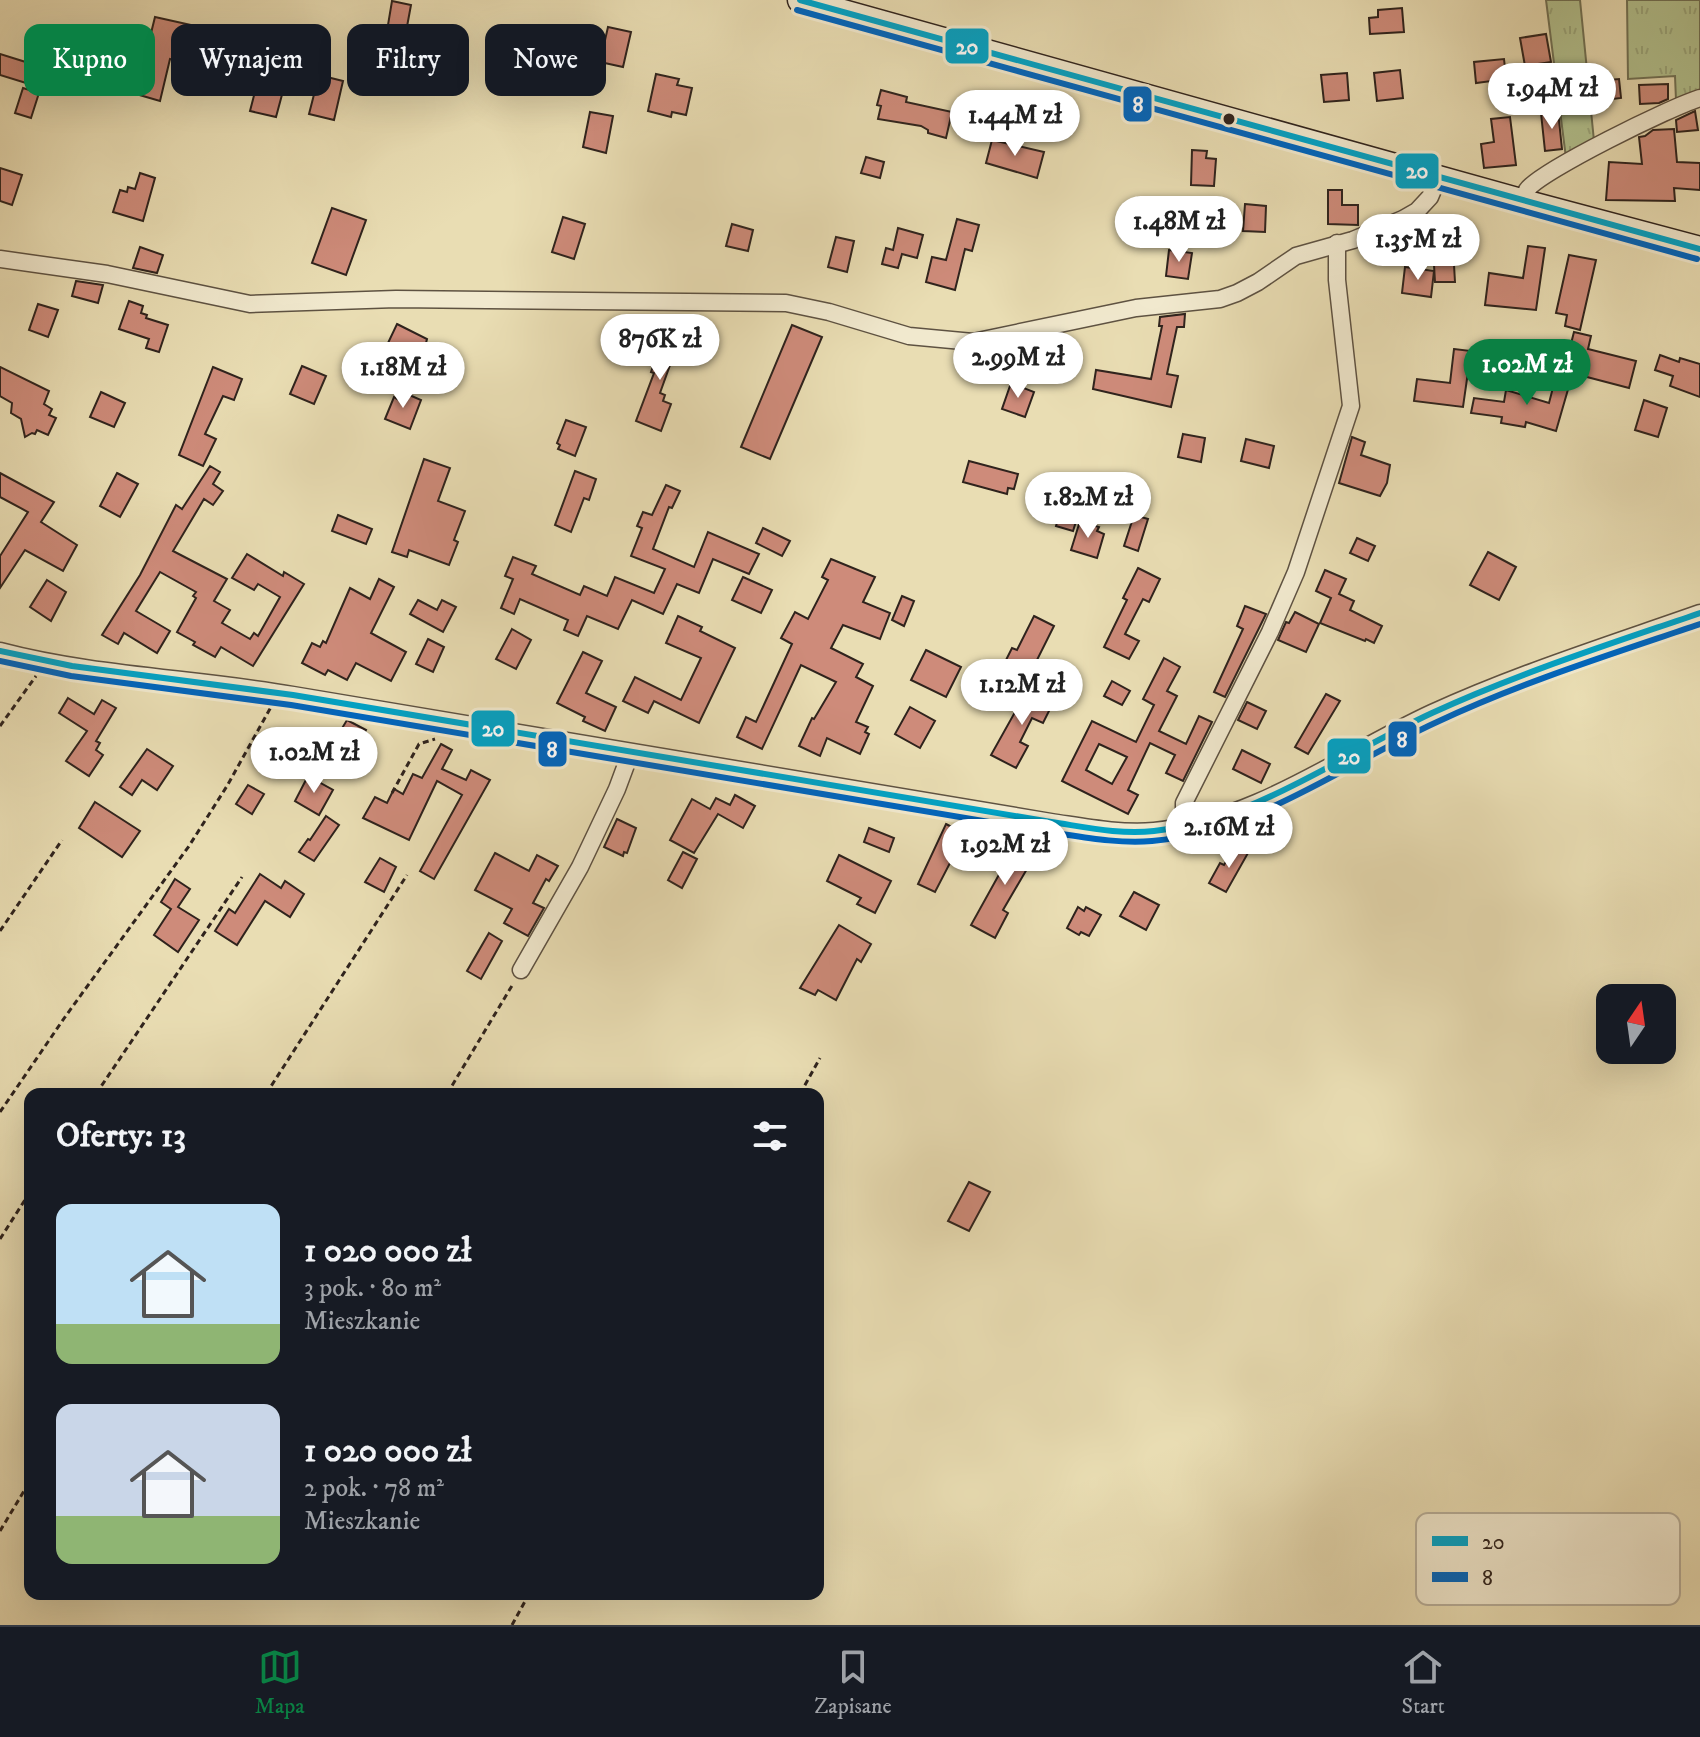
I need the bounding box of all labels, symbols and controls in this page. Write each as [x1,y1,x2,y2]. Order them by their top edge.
chip: Kupno [24,24,155,96]
chip: Wynajem [171,24,331,96]
chip: Filtry [347,24,469,96]
chip: Nowe [485,24,606,96]
line badge: 20 [944,27,990,65]
text: 20 [956,34,978,61]
pin: 1.94M zł [1469,63,1635,131]
text: 1.94M zł [1506,72,1598,105]
line badge: 8 [1122,85,1153,123]
pin: 1.44M zł [932,90,1098,158]
text: 8 [1132,92,1144,119]
text: 1.44M zł [968,99,1062,132]
unlabelled marker [1221,111,1237,127]
line badge: 20 [1394,152,1440,190]
text: 20 [1406,158,1428,185]
pin: 1.48M zł [1096,196,1262,264]
text: 1.48M zł [1133,205,1225,238]
pin: 1.35M zł [1335,214,1501,282]
text: 1.35M zł [1375,223,1461,256]
pin: 876K zł [586,314,734,382]
text: 876K zł [618,323,702,356]
pin: 2.99M zł [935,332,1101,400]
pin: 1.02M zł [1444,339,1610,407]
text: 2.99M zł [971,341,1065,374]
pin: 1.18M zł [320,342,486,410]
text: 1.02M zł [1482,348,1572,381]
text: 1.18M zł [360,351,446,384]
pin: 1.82M zł [1005,472,1171,540]
text: 1.82M zł [1043,481,1133,514]
pin: 1.12M zł [939,659,1105,727]
text: 1.12M zł [979,668,1065,701]
line badge: 20 [470,709,516,748]
text: 20 [482,716,504,743]
line badge: 8 [1387,720,1418,758]
pin: 1.02M zł [231,727,397,795]
text: 8 [1396,727,1408,754]
line badge: 8 [537,730,568,768]
text: 1.02M zł [269,736,359,769]
text: 8 [546,737,558,764]
line badge: 20 [1326,737,1372,775]
text: 20 [1338,744,1360,771]
pin: 2.16M zł [1146,802,1312,870]
text: 2.16M zł [1184,811,1274,844]
pin: 1.92M zł [922,819,1088,887]
text: 1.92M zł [960,828,1050,861]
north arrow [1596,984,1676,1064]
map controls [1596,984,1676,1064]
icon: filters [748,1114,792,1158]
text: Oferty: 13 [56,1115,186,1157]
text: 1 020 000 zł [304,1230,471,1272]
icon: home [120,1236,216,1332]
text: 3 pok. · 80 m² [304,1272,441,1305]
text: Mieszkanie [304,1305,420,1338]
text: 1 020 000 zł [304,1430,471,1472]
icon: home [120,1436,216,1532]
text: 2 pok. · 78 m² [304,1472,444,1505]
text: Mieszkanie [304,1505,420,1538]
legend [1416,1513,1680,1605]
text: 20 [1482,1529,1505,1556]
text: 8 [1482,1565,1493,1592]
tab: Mapa [255,1645,305,1720]
tab: Zapisane [814,1645,892,1720]
tab: Start [1401,1645,1445,1720]

